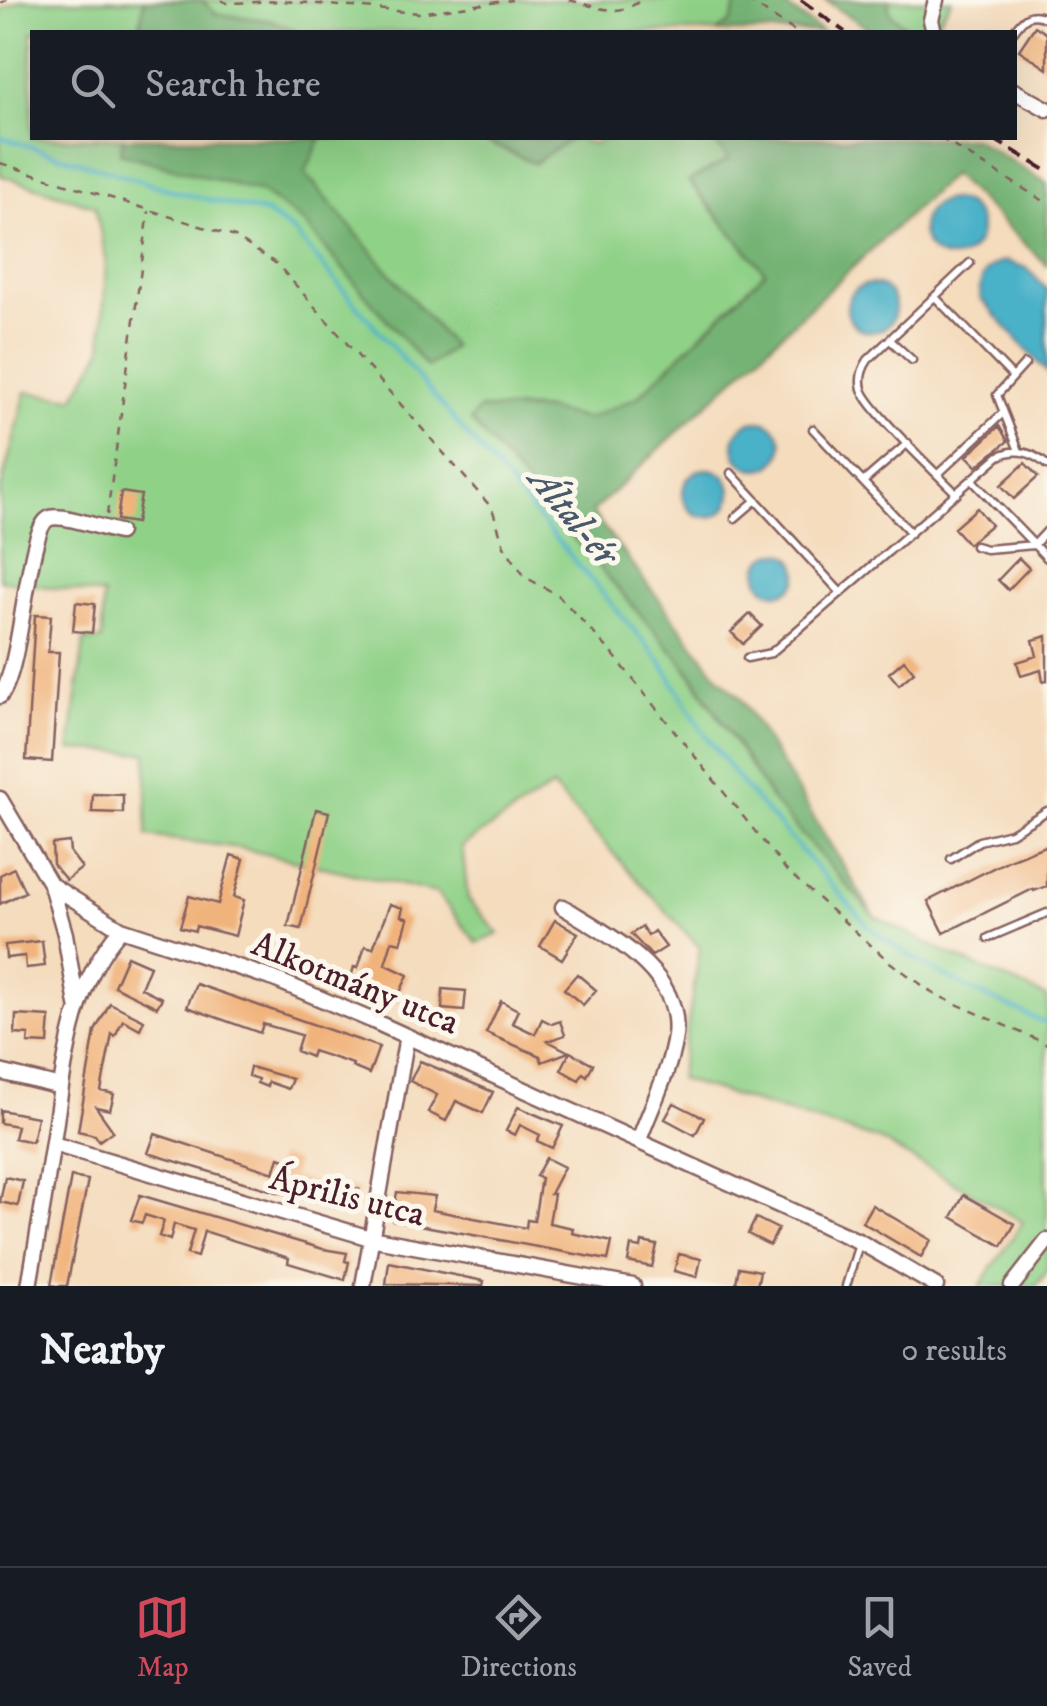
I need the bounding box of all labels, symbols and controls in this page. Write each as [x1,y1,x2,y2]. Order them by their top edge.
search box [30,30,1017,140]
icon: search [65,58,120,113]
text: Search here [145,61,321,109]
water label: Által-ér [515,455,630,579]
street label: Alkotmány utca [245,923,465,1046]
street label: Április utca [265,1156,430,1238]
text: Nearby [40,1325,164,1377]
text: 0 results [901,1331,1007,1371]
tab: Map [135,1590,190,1685]
tab: Directions [461,1590,577,1685]
tab: Saved [847,1590,912,1685]

